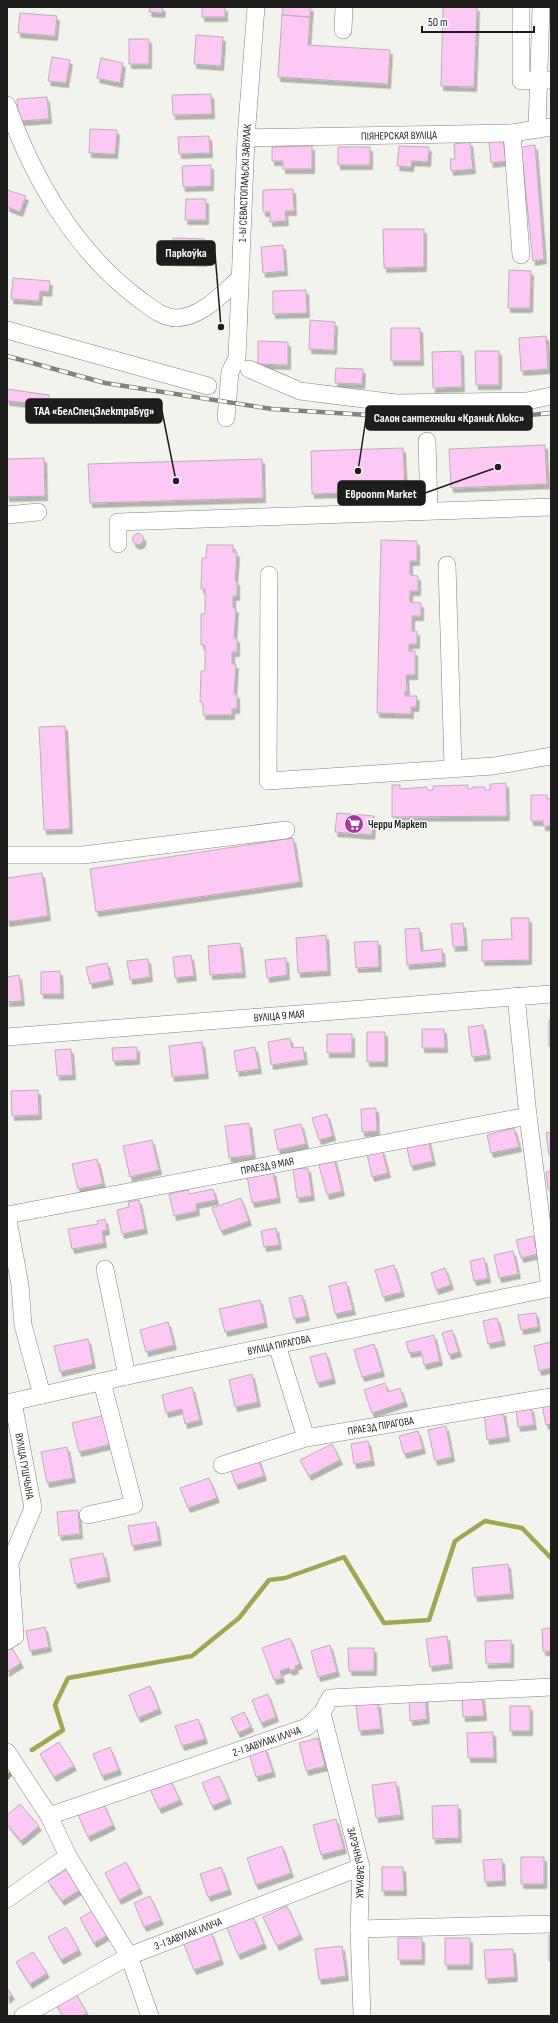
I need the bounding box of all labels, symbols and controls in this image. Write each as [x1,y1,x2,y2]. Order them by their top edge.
scale bar [422,8,534,34]
text: 50 m [428,15,448,30]
street label: 1-Ы СЕВАСТОПАЛЬСКІ ЗАВУЛАК [236,123,254,242]
street label: ПІЯНЕРСКАЯ ВУЛІЦА [361,128,437,143]
callout: Паркоўка [157,241,215,265]
text: Паркоўка [165,246,207,261]
callout: ТАА «БелСпецЭлектраБуд» [26,399,162,423]
text: ТАА «БелСпецЭлектраБуд» [34,404,154,419]
callout: Салон сантехники «Краник Люкс» [366,406,532,430]
text: Салон сантехники «Краник Люкс» [374,411,524,426]
callout: Евроопт Market [338,481,425,505]
text: Евроопт Market [345,487,417,502]
supermarket icon: Черри Маркет [343,813,365,835]
place label: Черри Маркет [368,818,427,831]
street label: ВУЛІЦА 9 МАЯ [253,1007,305,1024]
street label: ПРАЕЗД 9 МАЯ [240,1155,295,1177]
street label: ВУЛІЦА ПІРАГОВА [246,1332,312,1358]
street label: ПРАЕЗД ПІРАГОВА [347,1414,415,1438]
street label: ВУЛІЦА ГУШЧЫНА [12,1432,37,1500]
street label: 2-І ЗАВУЛАК ІЛЛІЧА [231,1724,303,1759]
street label: ЗАРЭЧНЫ ЗАВУЛАК [344,1826,367,1898]
street label: 3-І ЗАВУЛАК ІЛЛІЧА [153,1915,224,1953]

